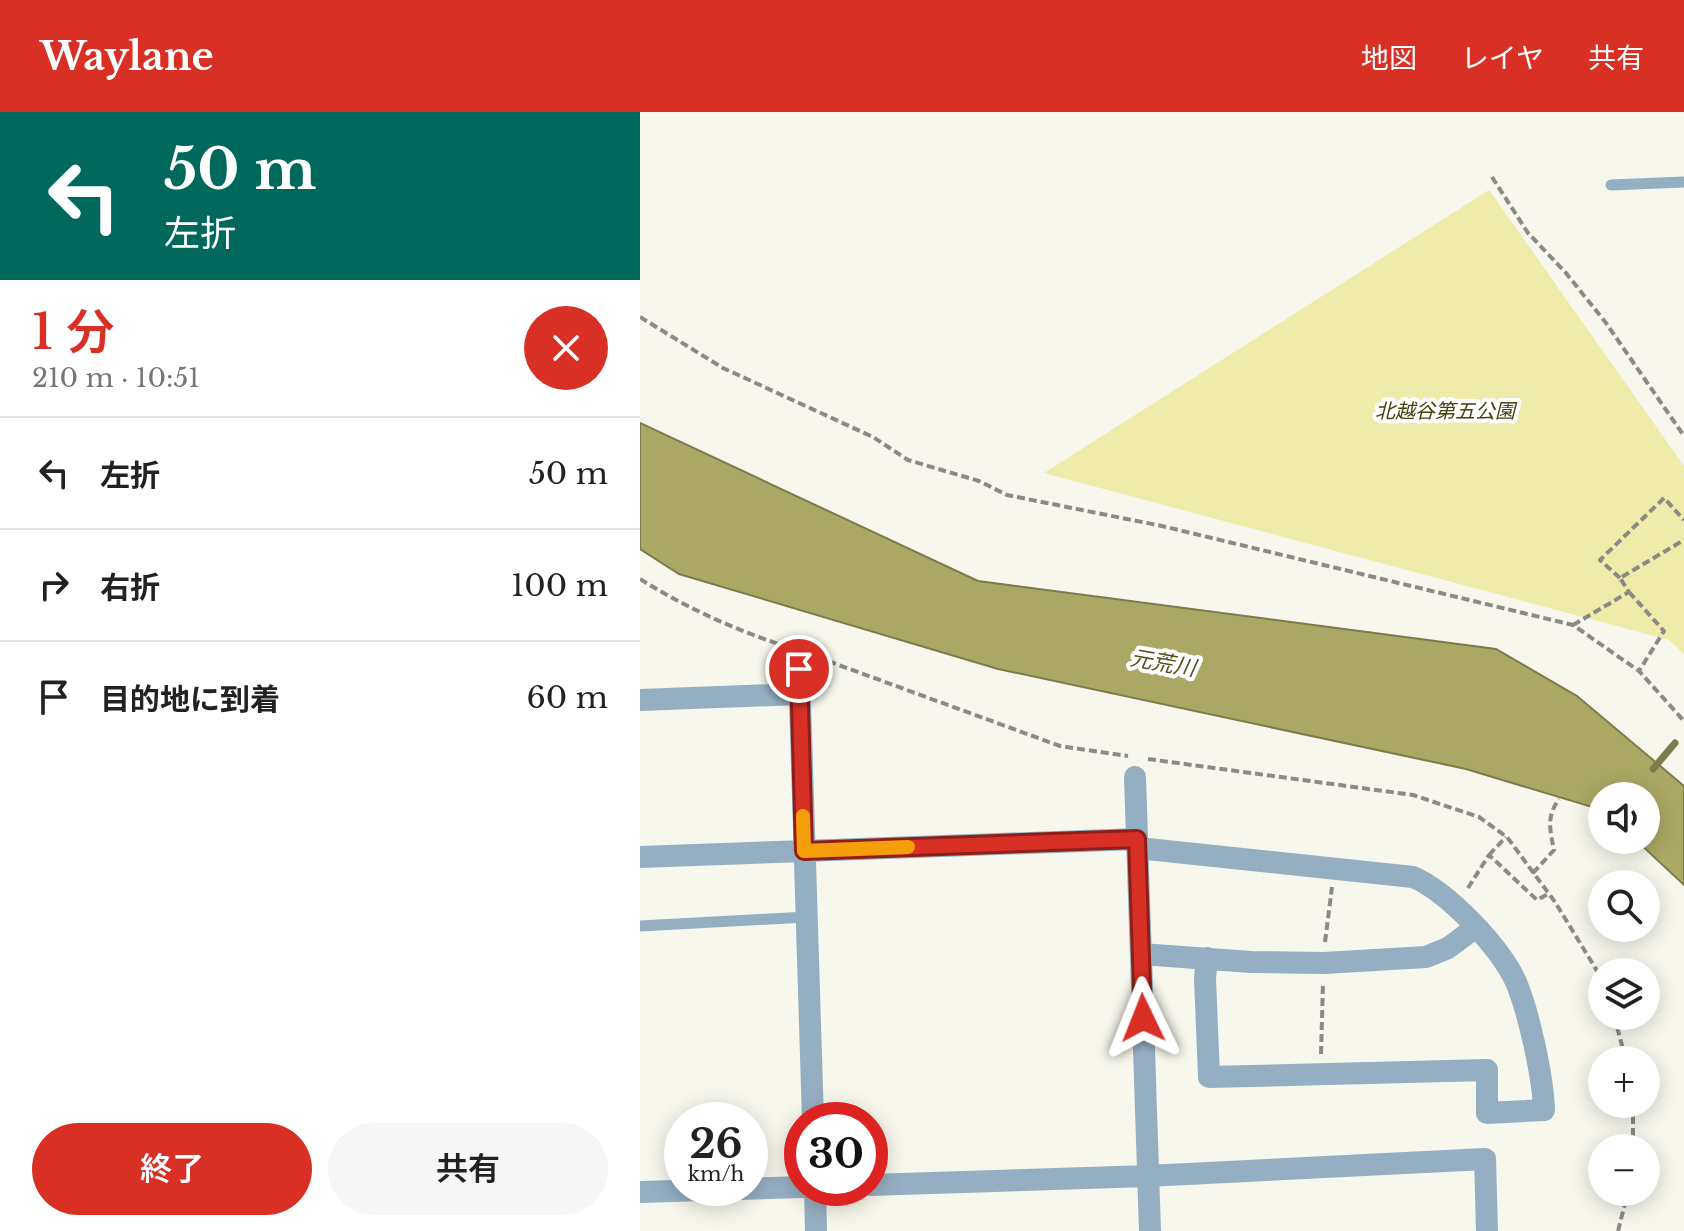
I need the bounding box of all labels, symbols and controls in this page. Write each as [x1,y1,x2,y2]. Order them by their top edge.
text: Waylane [40,33,214,80]
text: 地図 [1361,41,1417,76]
text: レイヤ [1461,41,1544,76]
text: 共有 [1588,41,1644,76]
text: 50 m [164,135,316,204]
icon: left [32,144,136,248]
text: 左折 [164,211,236,256]
text: 1 分 [32,302,114,362]
button: close [524,306,608,390]
text: 210 m · 10:51 [32,362,200,394]
park label: 北越谷第五公園 [1375,399,1518,423]
icon: left [32,451,76,495]
text: 50 m [529,455,608,492]
text: 左折 [100,457,160,494]
icon: right [32,563,76,607]
text: 100 m [511,567,608,604]
text: 右折 [100,569,160,606]
pin [765,635,833,703]
water label: 元荒川 [1128,644,1200,682]
icon: arrive [777,647,821,691]
icon: arrive [32,675,76,719]
text: 60 m [526,679,608,716]
text: 目的地に到着 [100,681,280,718]
map controls [1588,782,1660,1206]
button: sound [1588,782,1660,854]
button: search [1588,870,1660,942]
button: layers [1588,958,1660,1030]
position arrow [1101,976,1185,1060]
button: + [1588,1046,1660,1118]
speed limit sign: 30 [784,1102,888,1206]
text: 26 [690,1119,743,1169]
button: 終了 [32,1123,312,1215]
button: 共有 [328,1123,608,1215]
button: − [1588,1134,1660,1206]
text: km/h [688,1162,744,1186]

